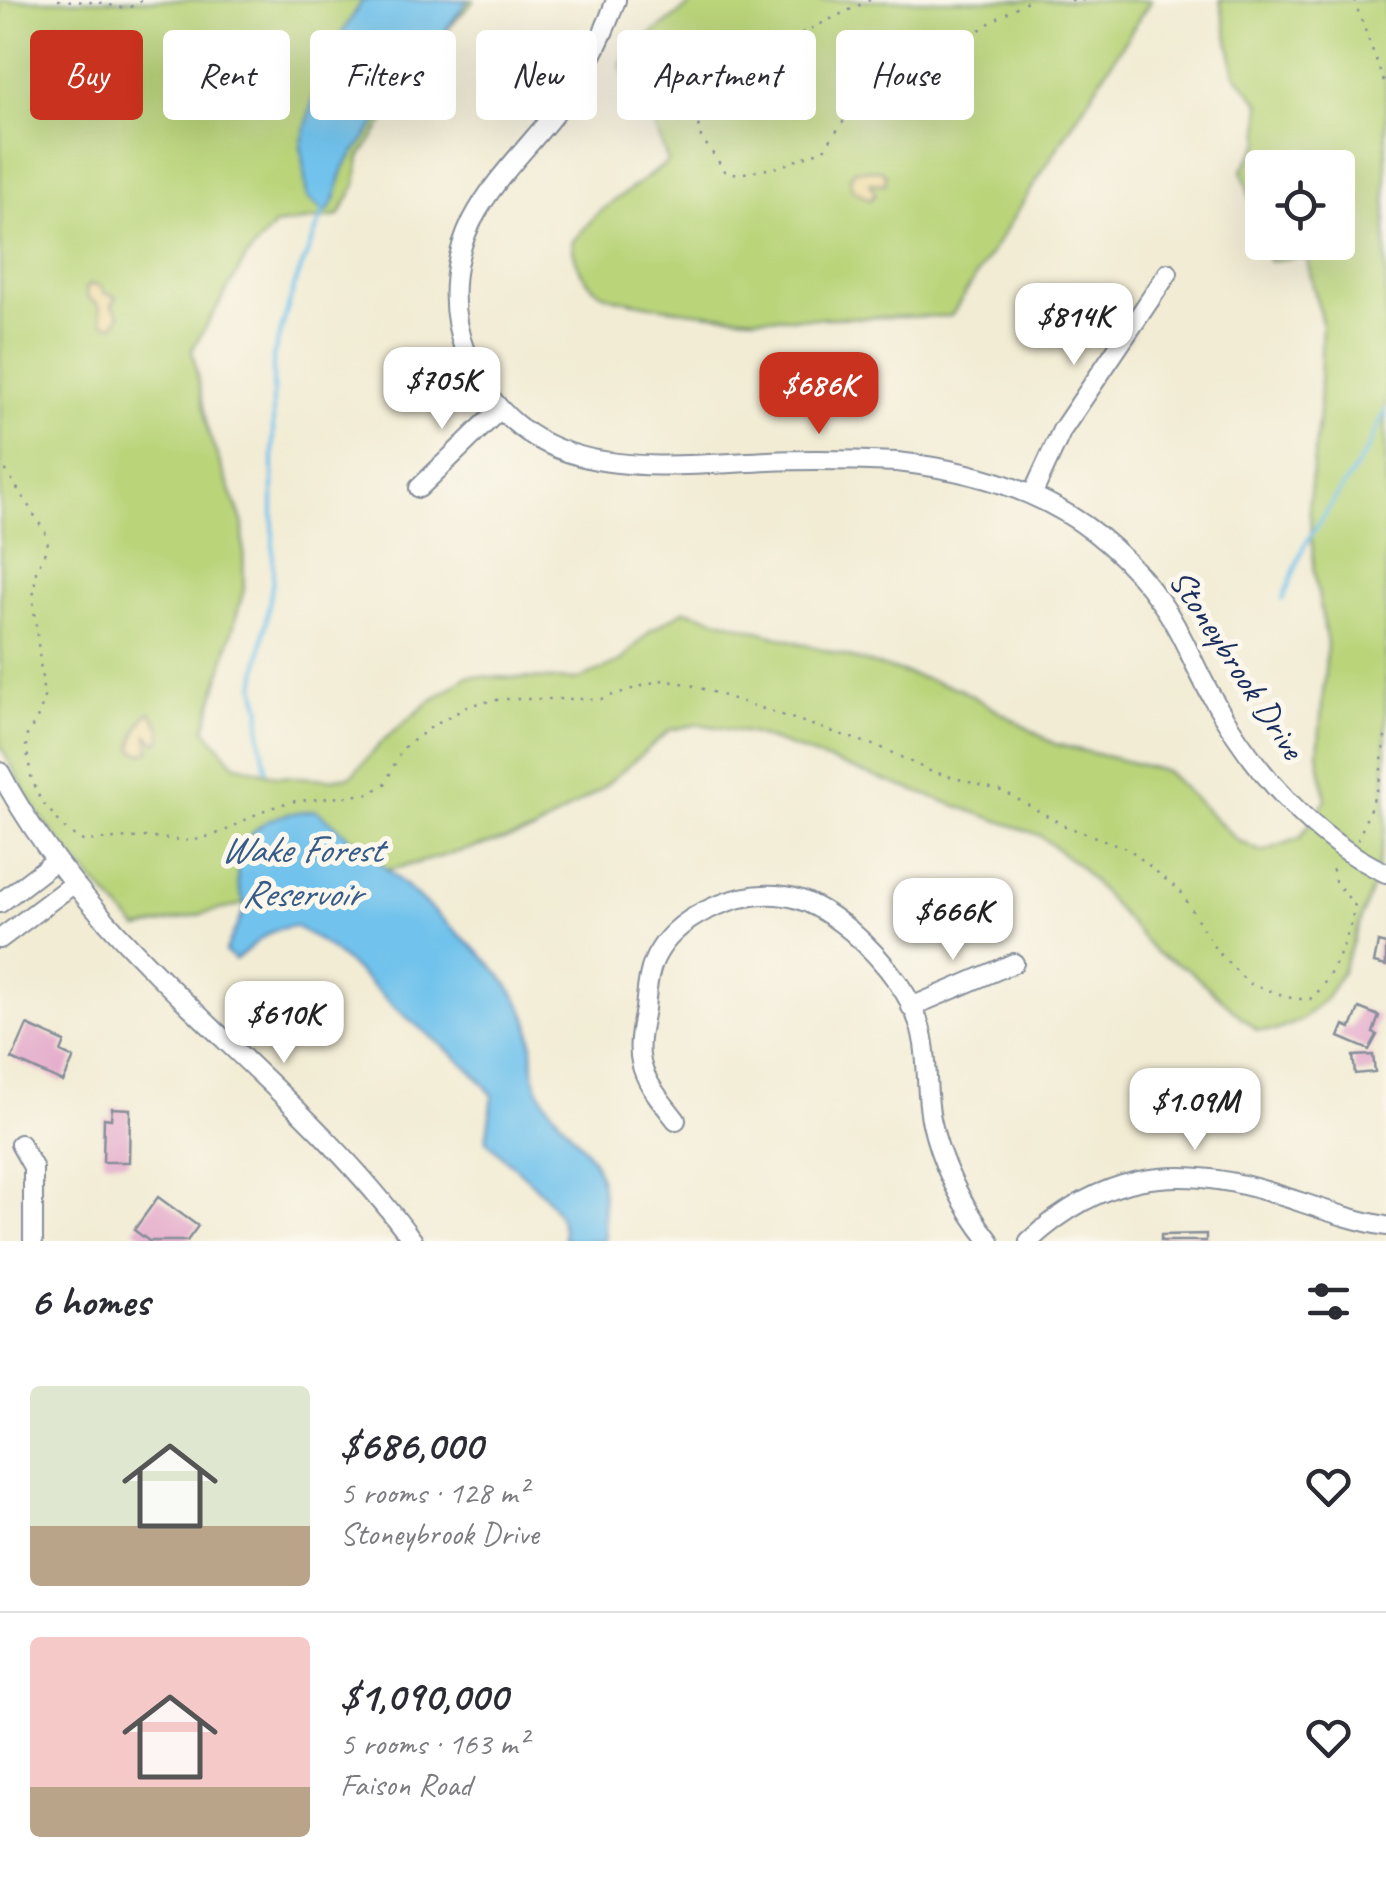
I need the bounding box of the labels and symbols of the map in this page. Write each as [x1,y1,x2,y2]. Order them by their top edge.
pin: $814K [1004,283,1144,368]
pin: $705K [372,347,512,432]
pin: $686K [749,352,889,437]
street label: Stoneybrook Drive [1159,561,1316,770]
water label: Wake Forest Reservoir [221,826,389,917]
pin: $666K [883,878,1023,963]
pin: $610K [214,981,354,1066]
pin: $1.09M [1114,1068,1276,1153]

